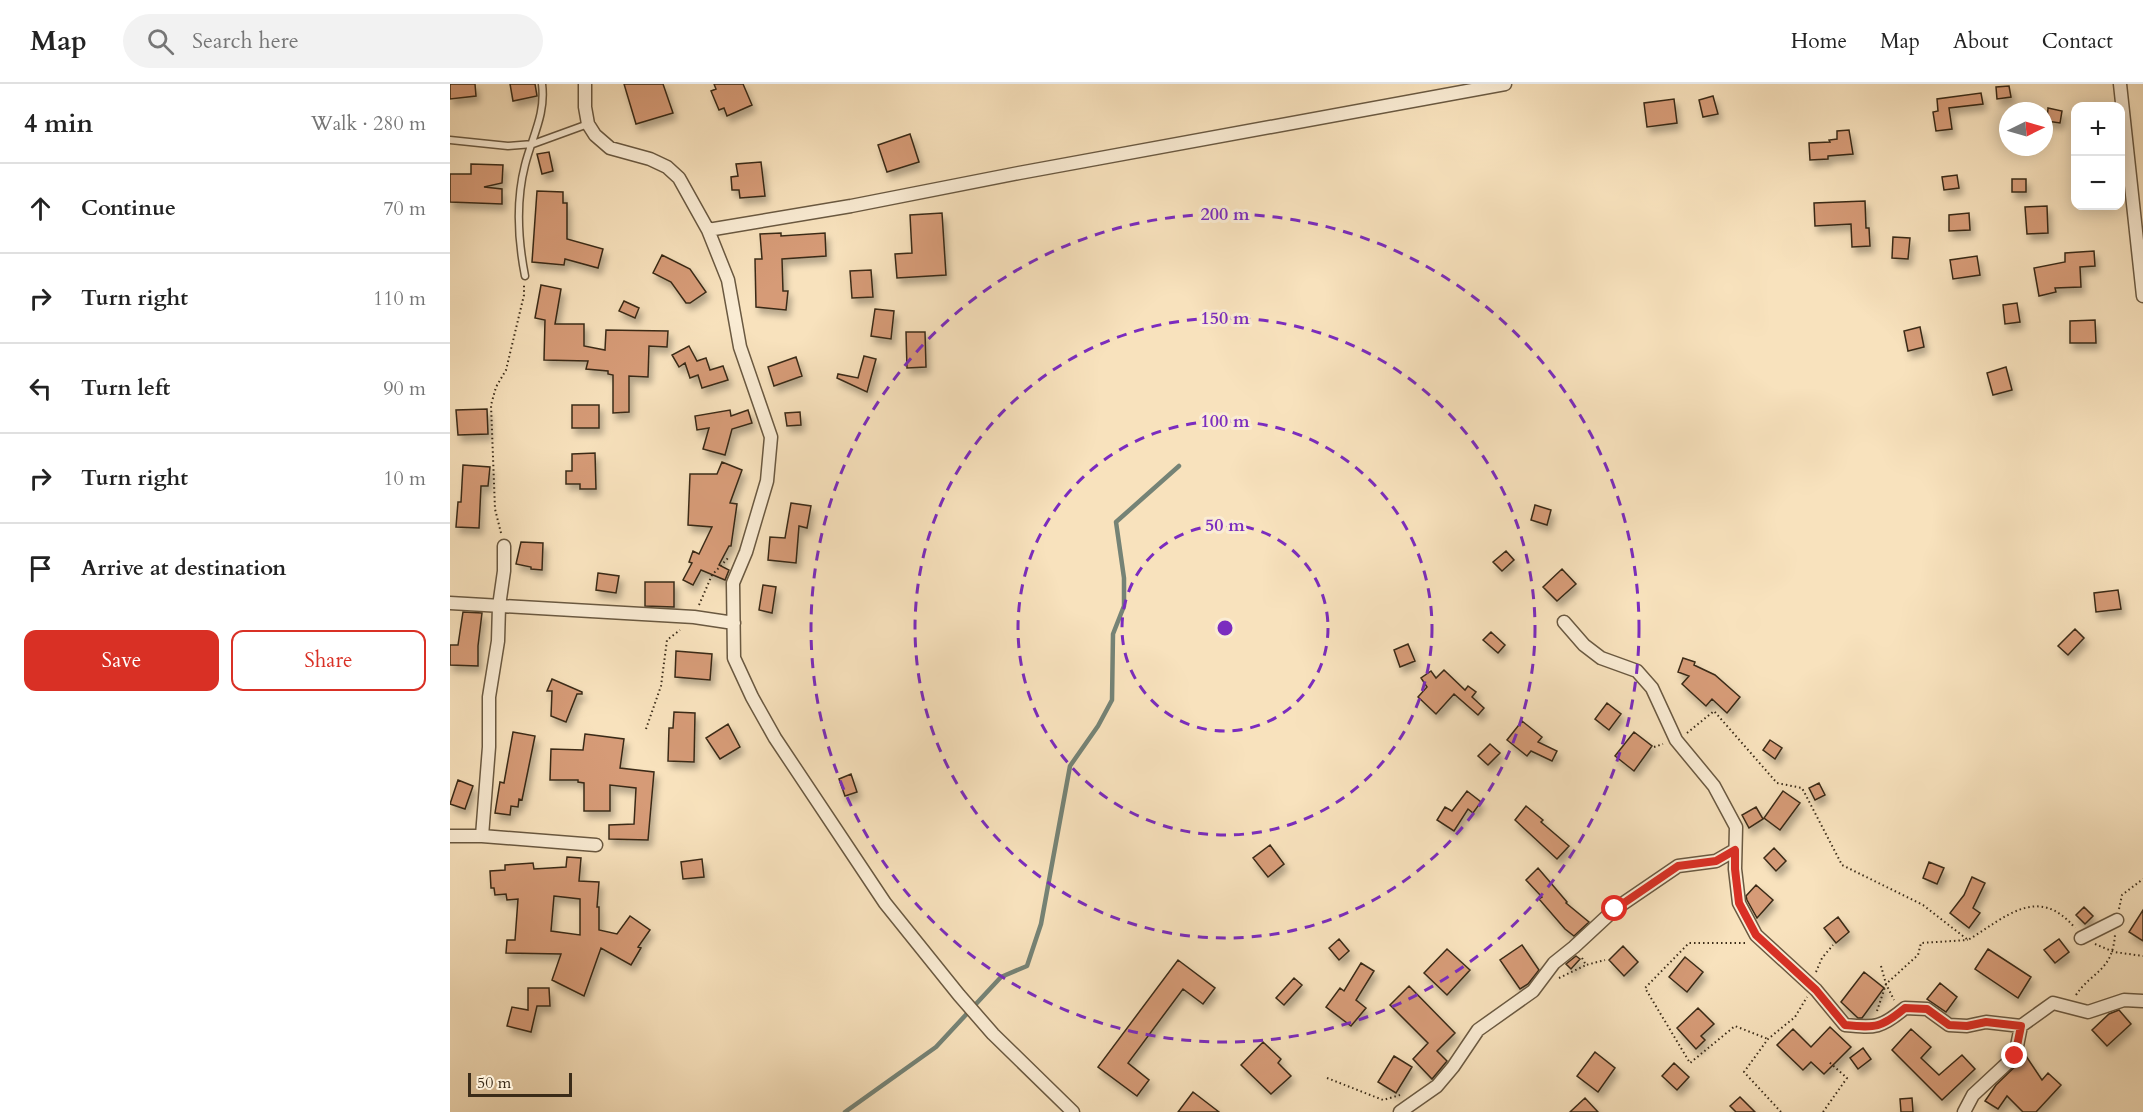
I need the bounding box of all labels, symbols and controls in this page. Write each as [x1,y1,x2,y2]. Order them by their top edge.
search box [123,14,543,68]
text: Map [30,22,87,60]
icon: search [144,25,177,58]
text: Search here [192,26,299,56]
text: Home [1791,27,1847,56]
text: Map [1880,27,1920,56]
text: About [1953,27,2009,56]
text: Contact [2042,27,2113,56]
north arrow [1999,102,2053,156]
map controls [2071,102,2125,210]
button: + [2071,102,2125,156]
text: 4 min [24,106,93,141]
text: Walk · 280 m [311,110,426,137]
button: − [2071,156,2125,210]
icon: ahead [24,192,57,225]
text: Continue [81,193,176,223]
text: 70 m [383,195,426,222]
text: 200 m [1200,202,1250,227]
icon: right [24,282,57,315]
text: Turn right [81,283,188,313]
text: 110 m [373,285,426,312]
text: 150 m [1200,306,1250,331]
icon: left [24,372,57,405]
text: Turn left [81,373,170,403]
text: 90 m [383,375,426,402]
text: 100 m [1200,409,1250,434]
icon: right [24,462,57,495]
text: Turn right [81,463,188,493]
text: 10 m [383,465,426,492]
text: 50 m [1205,513,1245,538]
icon: arrive [24,552,57,585]
text: Arrive at destination [81,553,286,583]
centre of rings [1215,618,1235,638]
button: Save [24,630,219,691]
button: Share [231,630,426,691]
route start [1601,895,1627,921]
route end [2001,1042,2027,1068]
scale bar [468,1070,572,1098]
text: 50 m [477,1072,511,1094]

